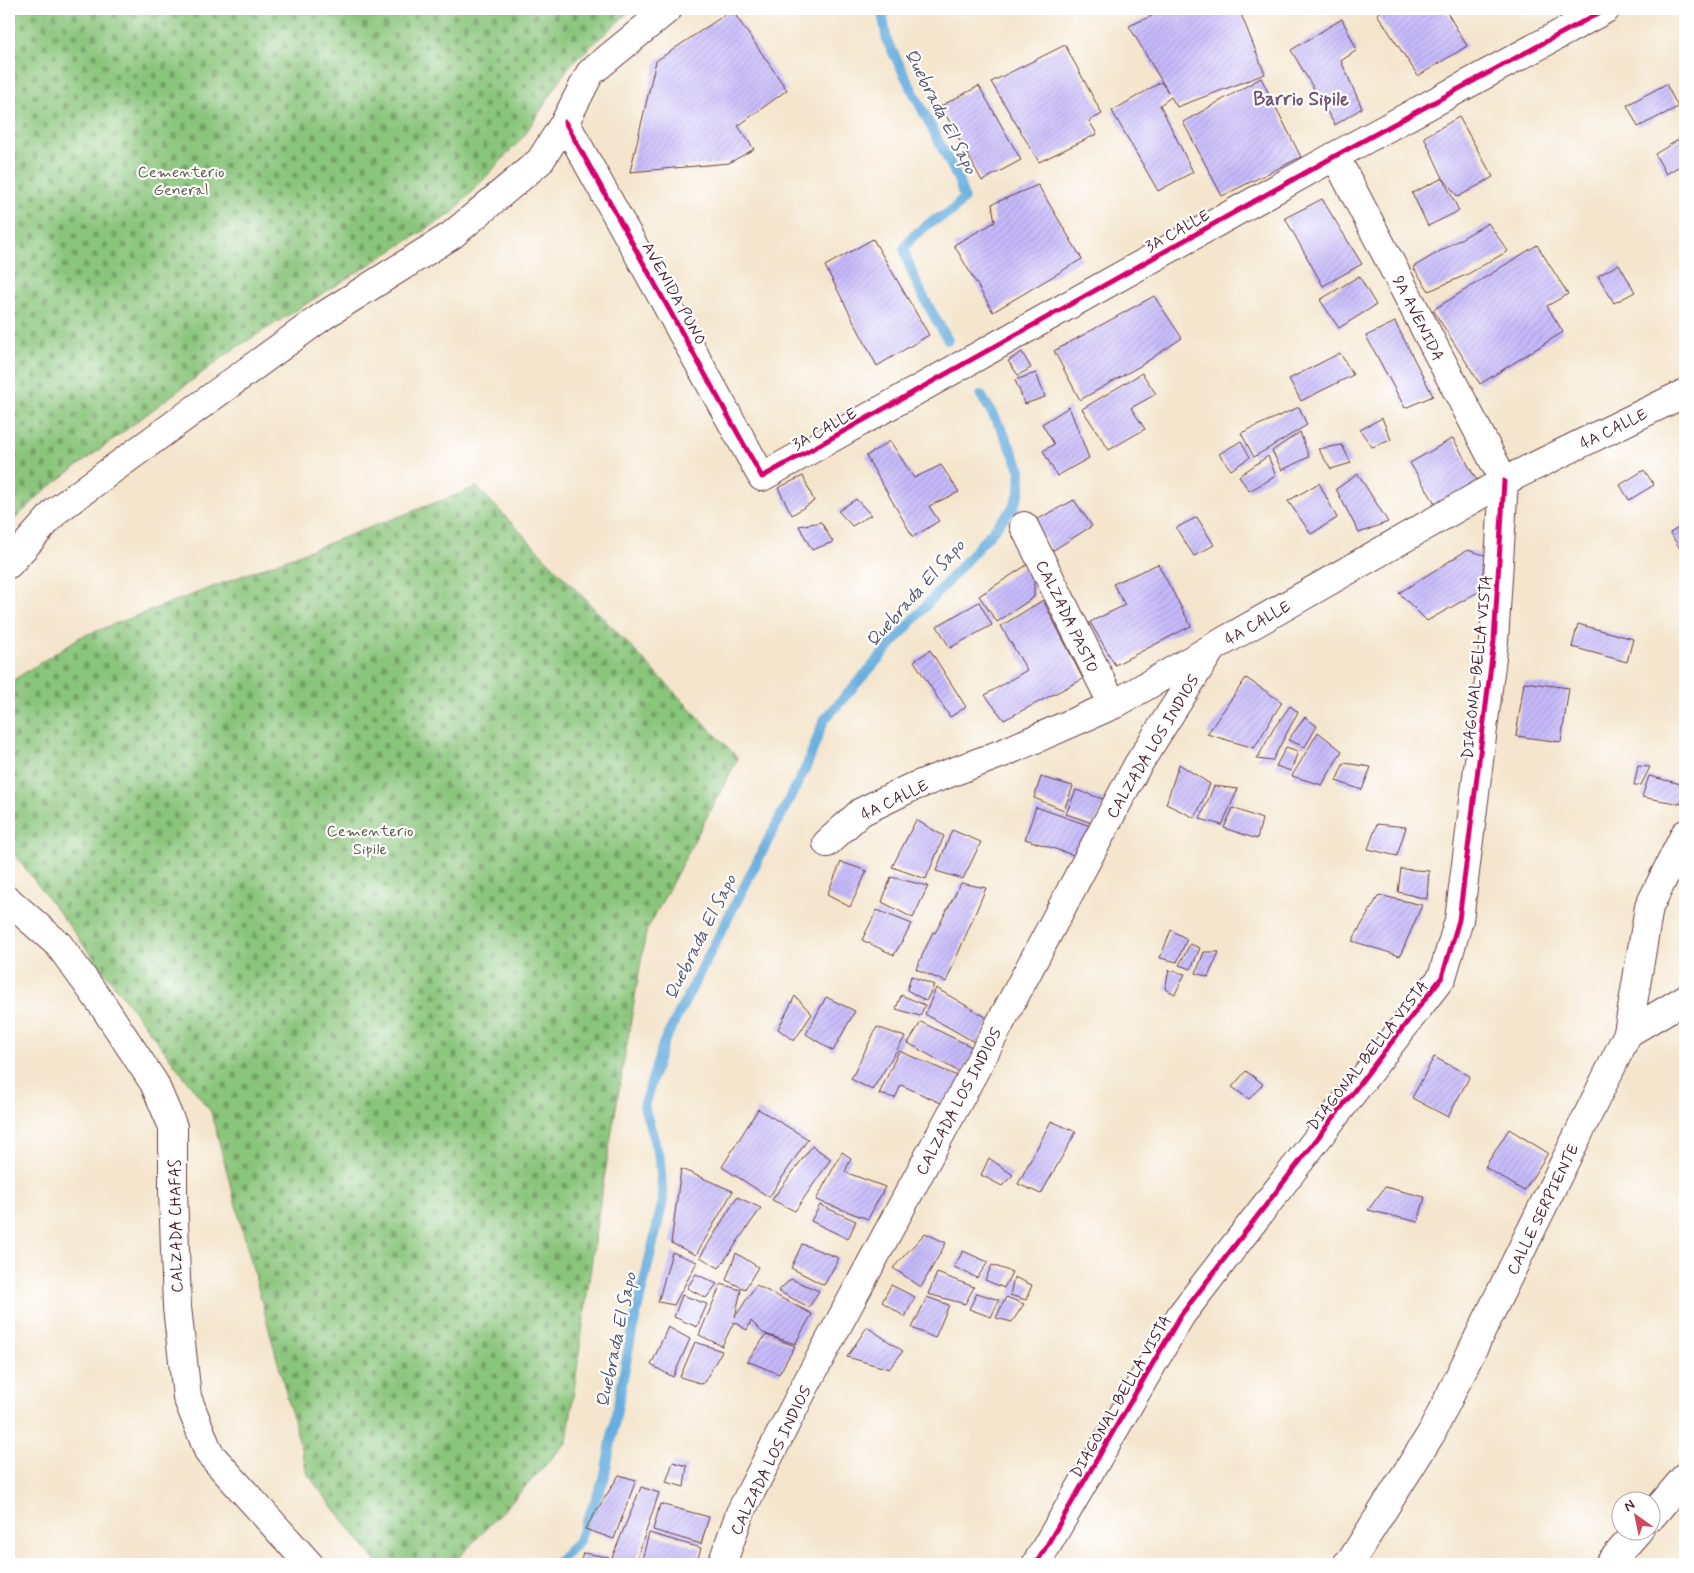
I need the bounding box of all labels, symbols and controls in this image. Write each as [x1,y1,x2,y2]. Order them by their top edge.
water label: Quebrada El Sapo [898,45,983,179]
district label: Barrio Sipile [1253,87,1349,112]
park label: Cementerio General [137,162,225,201]
street label: 3A CALLE [1142,205,1214,258]
street label: AVENIDA PUNO [637,239,711,349]
street label: 9A AVENIDA [1387,272,1448,365]
street label: 3A CALLE [789,403,861,456]
street label: 4A CALLE [1576,404,1651,455]
water label: Quebrada El Sapo [861,534,972,653]
street label: CALZADA PASTO [1030,557,1103,676]
street label: DIAGONAL BELLA VISTA [1457,574,1498,760]
street label: 4A CALLE [1221,596,1294,651]
street label: CALZADA LOS INDIOS [1102,671,1205,823]
street label: 4A CALLE [857,775,932,826]
park label: Cementerio Sipile [326,821,414,860]
water label: Quebrada El Sapo [659,870,743,1004]
street label: DIAGONAL BELLA VISTA [1303,977,1433,1135]
street label: CALZADA LOS INDIOS [912,1024,1007,1179]
street label: CALLE SERPIENTE [1502,1141,1584,1279]
street label: CALZADA CHAFAS [165,1159,188,1293]
water label: Quebrada El Sapo [591,1269,643,1410]
street label: DIAGONAL BELLA VISTA [1066,1311,1177,1482]
street label: CALZADA LOS INDIOS [726,1382,817,1539]
north arrow [1612,1490,1662,1540]
text: N [1621,1496,1638,1516]

